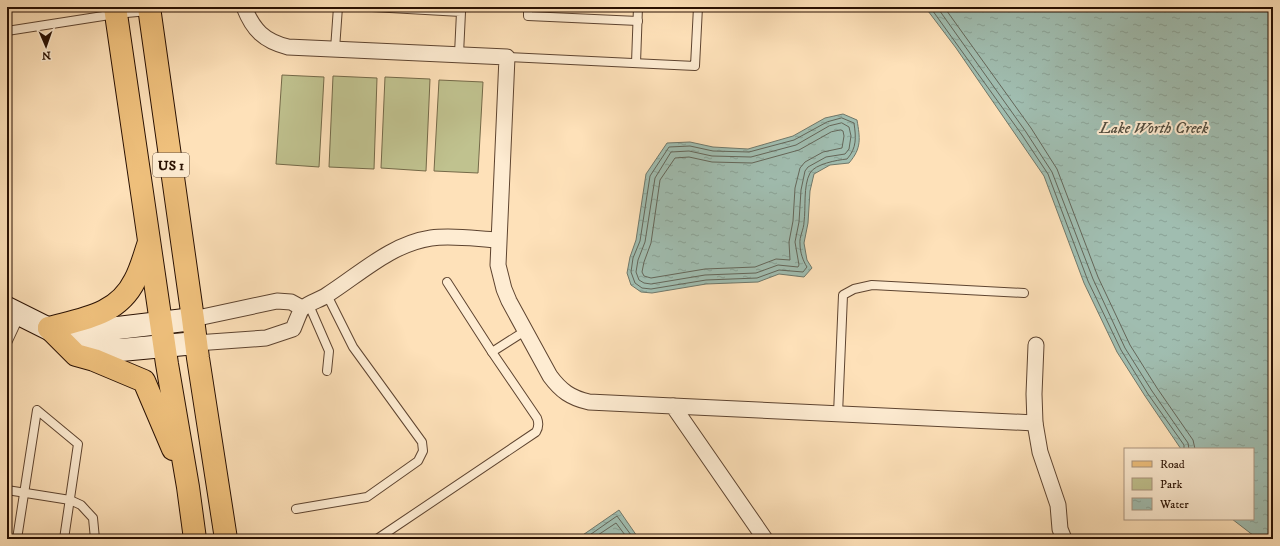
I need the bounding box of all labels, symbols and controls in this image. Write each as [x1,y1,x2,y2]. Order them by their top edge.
north arrow [26,26,66,66]
text: N [42,48,51,62]
water label: Lake Worth Creek [1099,118,1209,138]
road number: US 1 [153,153,189,177]
legend [1124,448,1254,520]
text: Road [1160,457,1185,472]
text: Park [1160,477,1182,492]
text: Water [1159,497,1189,512]

